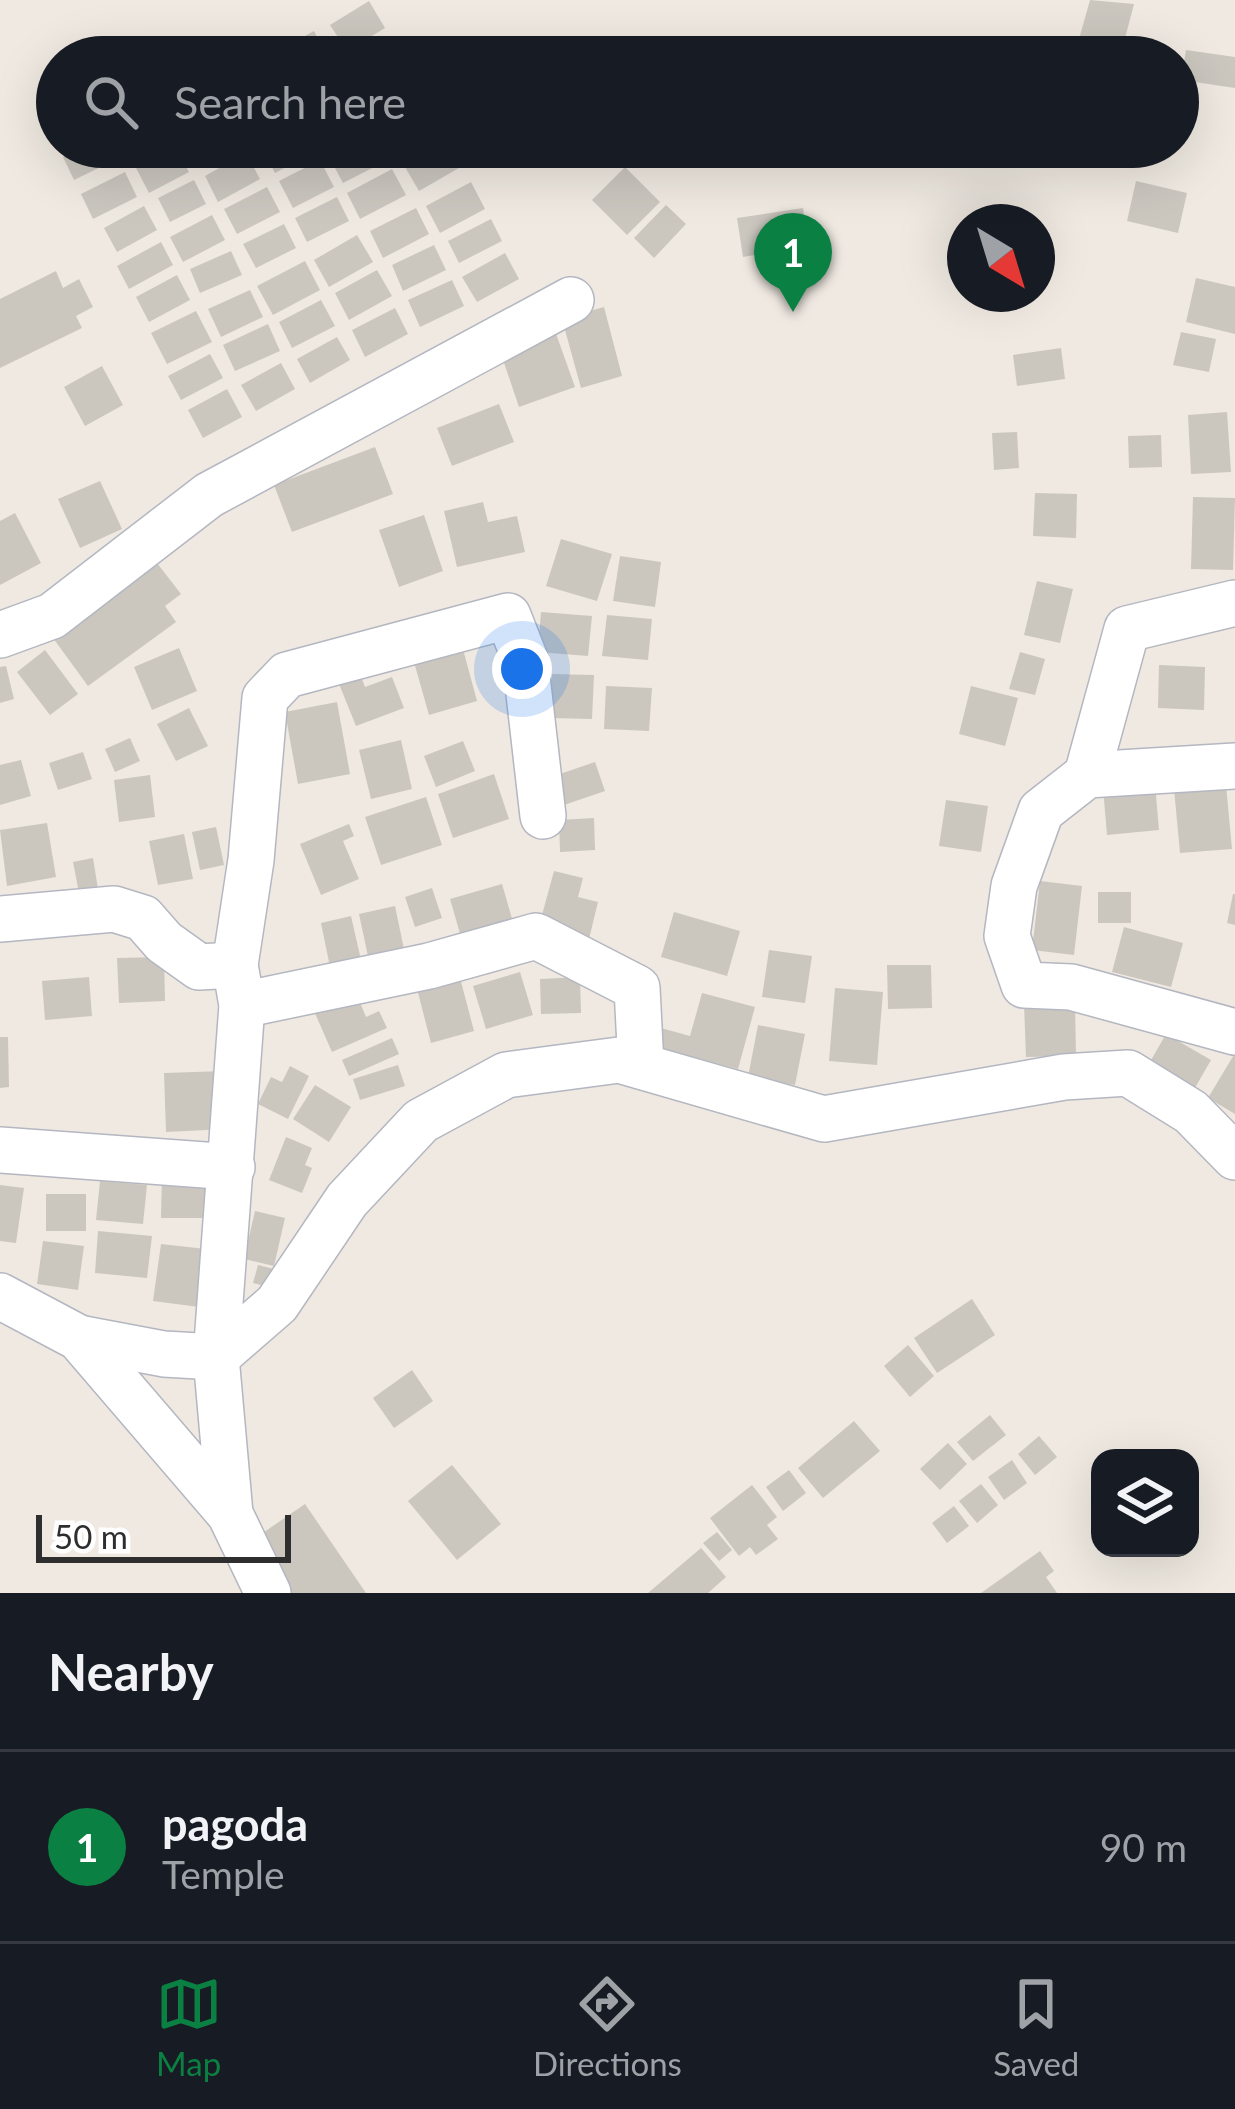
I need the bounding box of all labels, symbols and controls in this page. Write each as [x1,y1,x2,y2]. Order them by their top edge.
search box [36,36,1199,168]
icon: search [78,69,144,135]
text: Search here [174,75,406,129]
north arrow [947,204,1055,312]
pin: 1 [754,213,832,312]
your location [492,639,552,699]
map controls [1091,1449,1199,1557]
button: layers [1091,1449,1199,1557]
scale bar [36,1509,291,1562]
text: 50 m [54,1516,128,1556]
text: Nearby [48,1641,214,1702]
text: pagoda [162,1797,308,1851]
text: 1 [76,1824,98,1870]
text: 90 m [1100,1824,1187,1870]
text: Temple [162,1851,285,1897]
tab: Map [156,1971,222,2083]
tab: Directions [533,1971,682,2083]
tab: Saved [993,1971,1079,2083]

